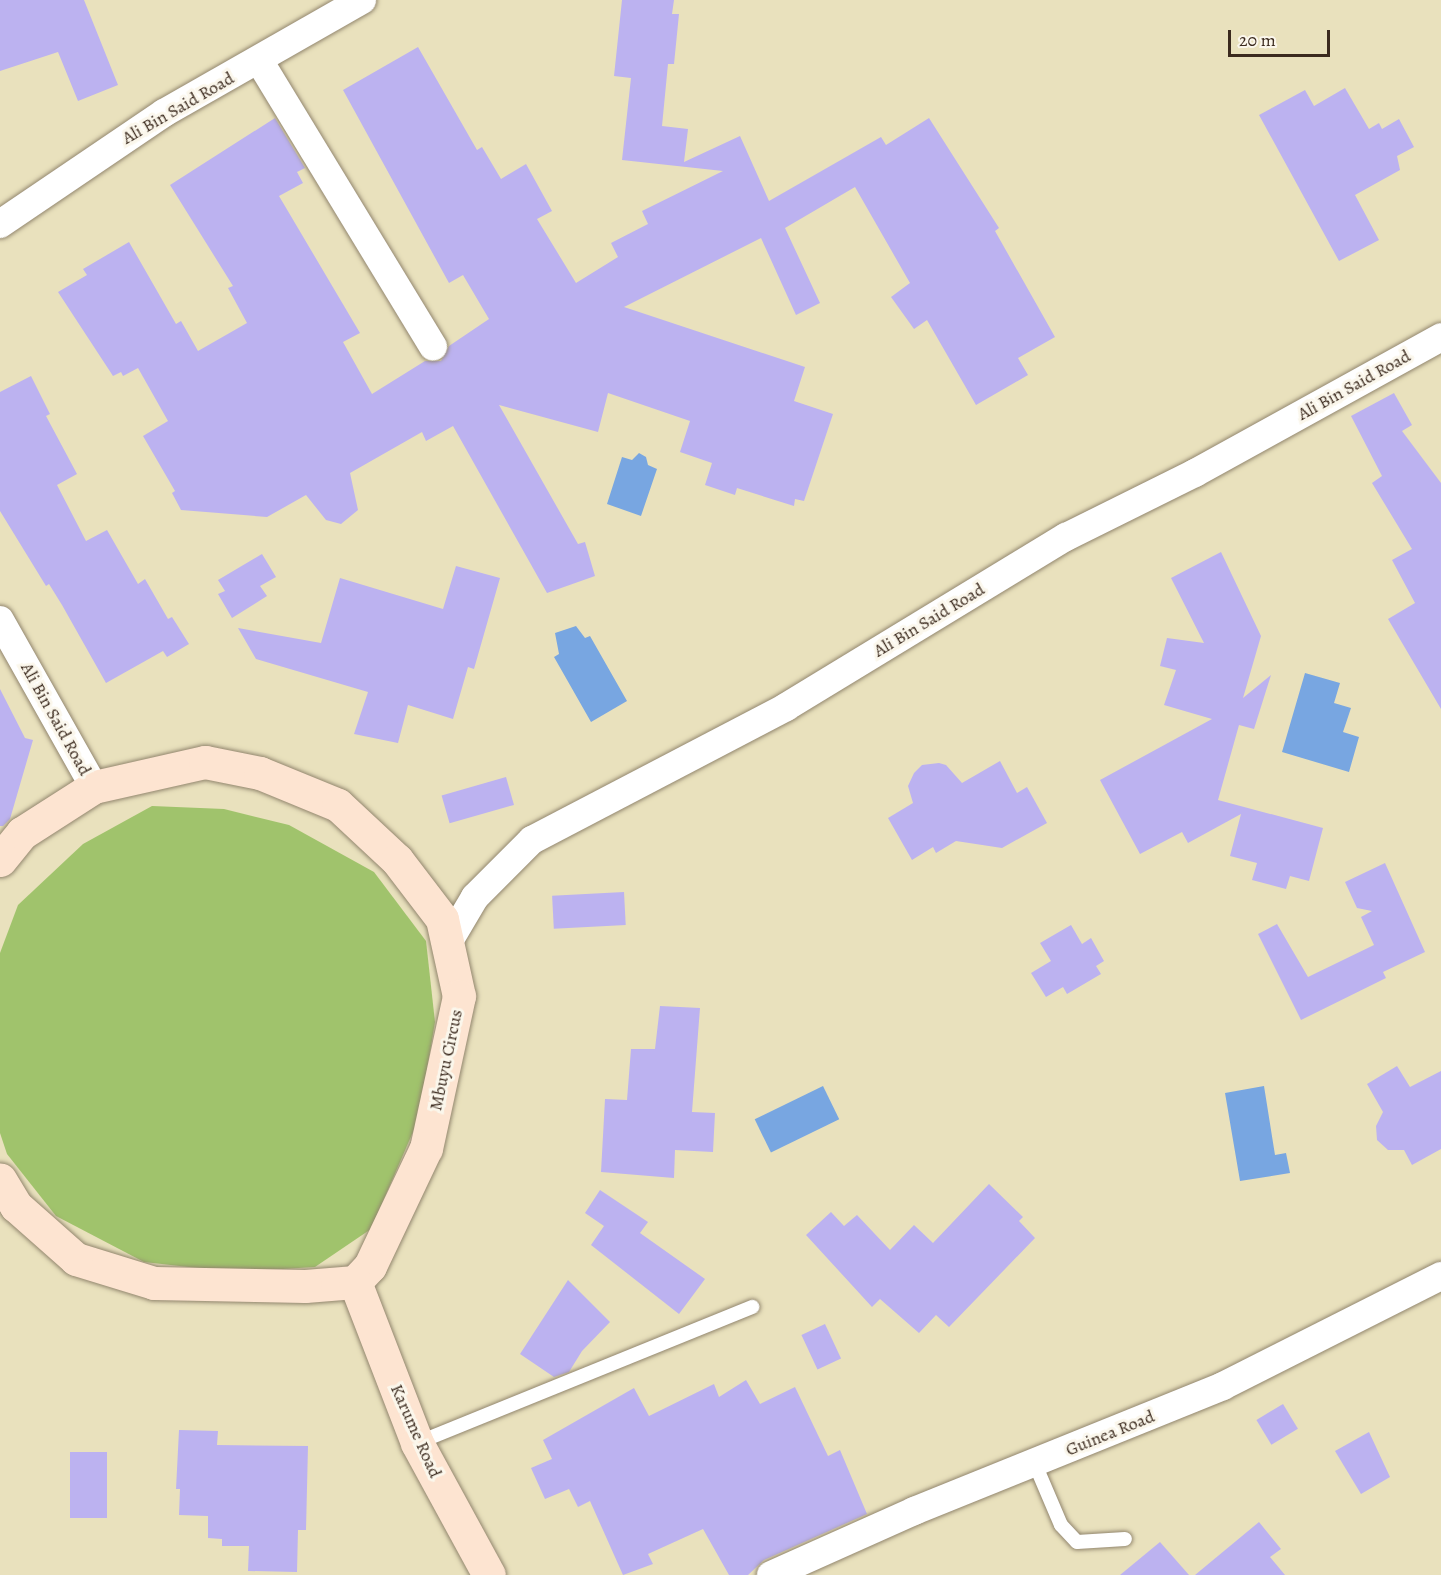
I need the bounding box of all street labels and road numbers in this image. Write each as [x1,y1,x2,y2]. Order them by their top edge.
street label: Ali Bin Said Road [118,67,238,149]
street label: Ali Bin Said Road [1294,345,1414,425]
street label: Ali Bin Said Road [870,578,988,662]
street label: Ali Bin Said Road [16,659,96,779]
street label: Mbuyu Circus [425,1007,467,1113]
street label: Karume Road [386,1381,446,1481]
street label: Guinea Road [1062,1405,1158,1461]

